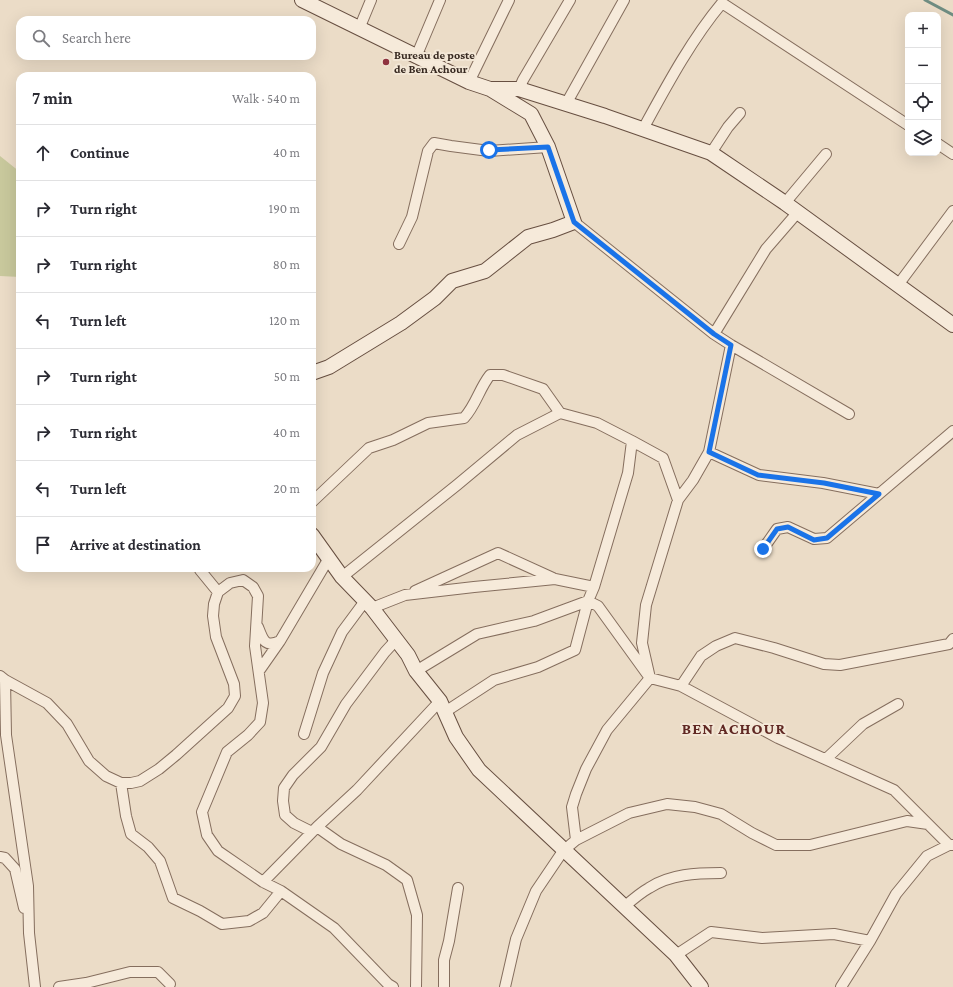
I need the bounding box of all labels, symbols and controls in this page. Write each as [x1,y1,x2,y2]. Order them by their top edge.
map controls [905,12,941,156]
button: + [905,12,941,48]
search box [16,16,316,60]
icon: search [30,27,52,49]
text: Search here [62,30,131,46]
place label: Bureau de poste de Ben Achour [394,48,475,76]
button: − [905,48,941,84]
marker: Bureau de poste de Ben Achour [381,57,391,67]
button: locate [905,84,941,120]
text: 7 min [32,89,73,108]
text: Walk · 540 m [232,91,300,106]
button: layers [905,120,941,156]
route start [480,141,498,159]
icon: ahead [32,142,54,164]
text: Continue [70,145,129,161]
text: 40 m [273,145,300,160]
icon: right [32,198,54,220]
text: Turn right [70,201,137,217]
text: 190 m [269,201,300,216]
icon: right [32,254,54,276]
text: Turn right [70,257,137,273]
text: 80 m [273,257,300,272]
icon: left [32,310,54,332]
text: Turn left [70,313,126,329]
text: 120 m [269,313,300,328]
icon: right [32,366,54,388]
text: Turn right [70,369,137,385]
text: 50 m [274,369,300,384]
icon: right [32,422,54,444]
text: Turn right [70,425,137,441]
text: 40 m [273,425,300,440]
icon: left [32,478,54,500]
text: Turn left [70,481,126,497]
text: 20 m [274,481,300,496]
icon: arrive [32,534,54,556]
text: Arrive at destination [70,537,201,553]
route end [754,540,772,558]
district label: BEN ACHOUR [682,720,786,737]

